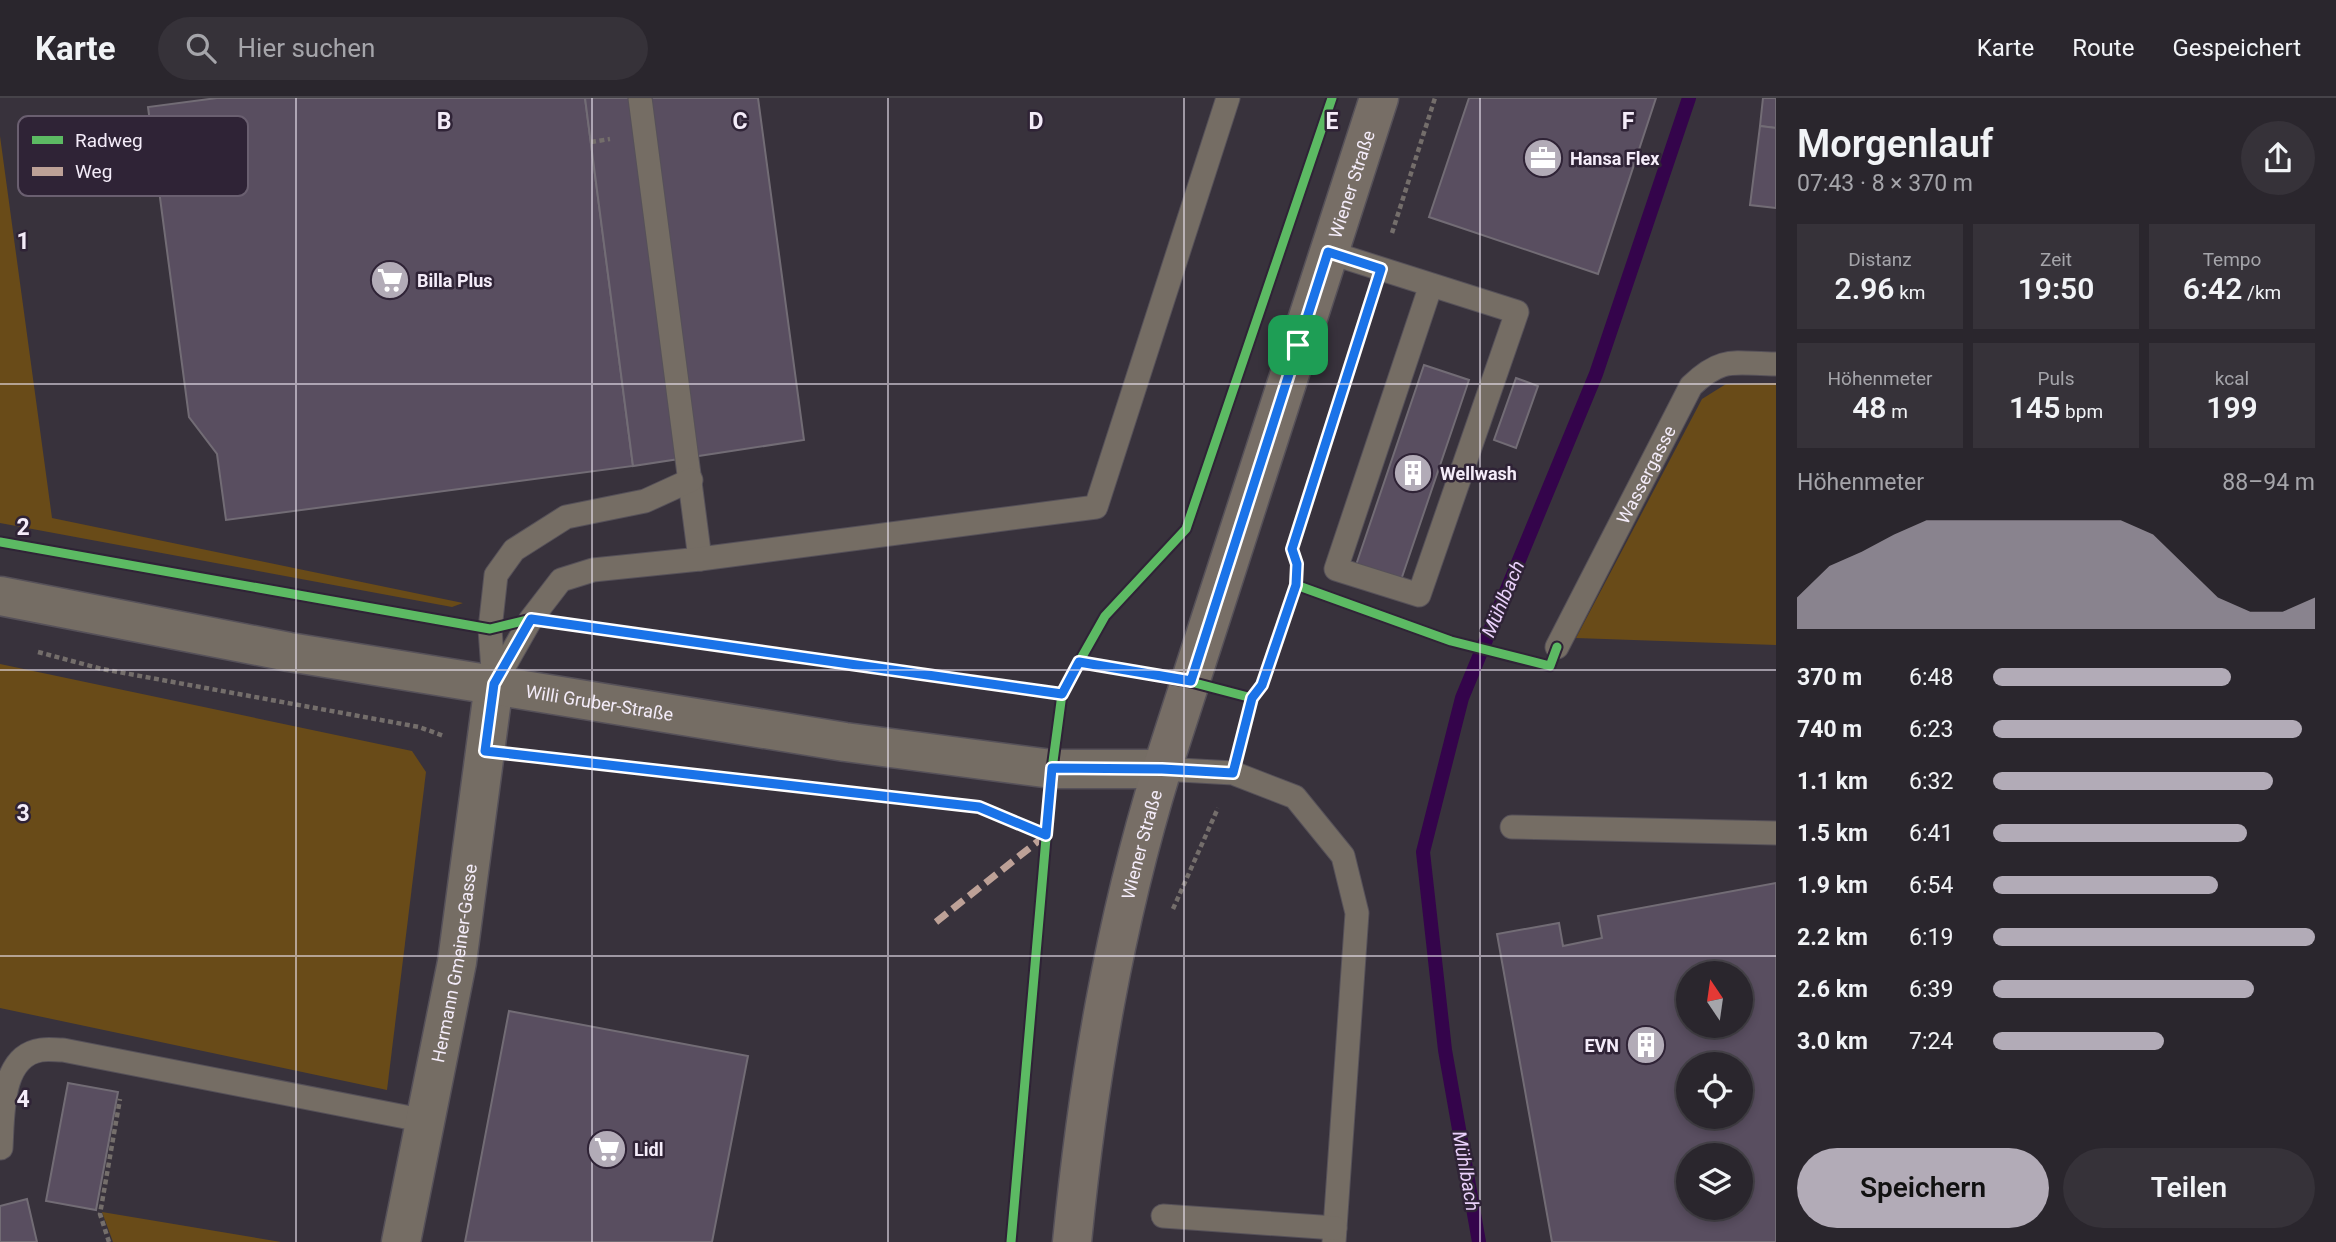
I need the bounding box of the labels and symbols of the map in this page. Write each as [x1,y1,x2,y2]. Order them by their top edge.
text: B [437,108,451,135]
text: C [732,108,748,135]
text: D [1029,108,1043,135]
text: E [1326,108,1339,135]
text: F [1622,108,1635,135]
legend [18,116,248,196]
street label: Wiener Straße [1324,127,1378,241]
text: Radweg [75,129,143,152]
office icon: Hansa Flex [1522,137,1564,179]
place label: Hansa Flex [1570,148,1660,169]
text: Weg [75,160,112,183]
text: 1 [16,228,30,255]
supermarket icon: Billa Plus [369,259,411,301]
place label: Billa Plus [417,270,493,291]
pin [1268,315,1328,375]
street label: Wassergasse [1612,422,1680,527]
building icon: Wellwash [1392,452,1434,494]
place label: Wellwash [1440,463,1517,484]
text: 2 [16,514,30,541]
water label: Mühlbach [1477,557,1529,641]
street label: Willi Gruber-Straße [524,680,675,725]
street label: Wiener Straße [1117,787,1166,901]
text: 3 [16,800,30,827]
street label: Hermann Gmeiner-Gasse [427,862,480,1064]
north arrow [1676,961,1754,1038]
building icon: EVN [1625,1024,1667,1066]
place label: EVN [1584,1035,1619,1056]
text: 4 [16,1086,30,1113]
supermarket icon: Lidl [586,1128,628,1170]
water label: Mühlbach [1448,1129,1484,1213]
place label: Lidl [634,1139,663,1160]

